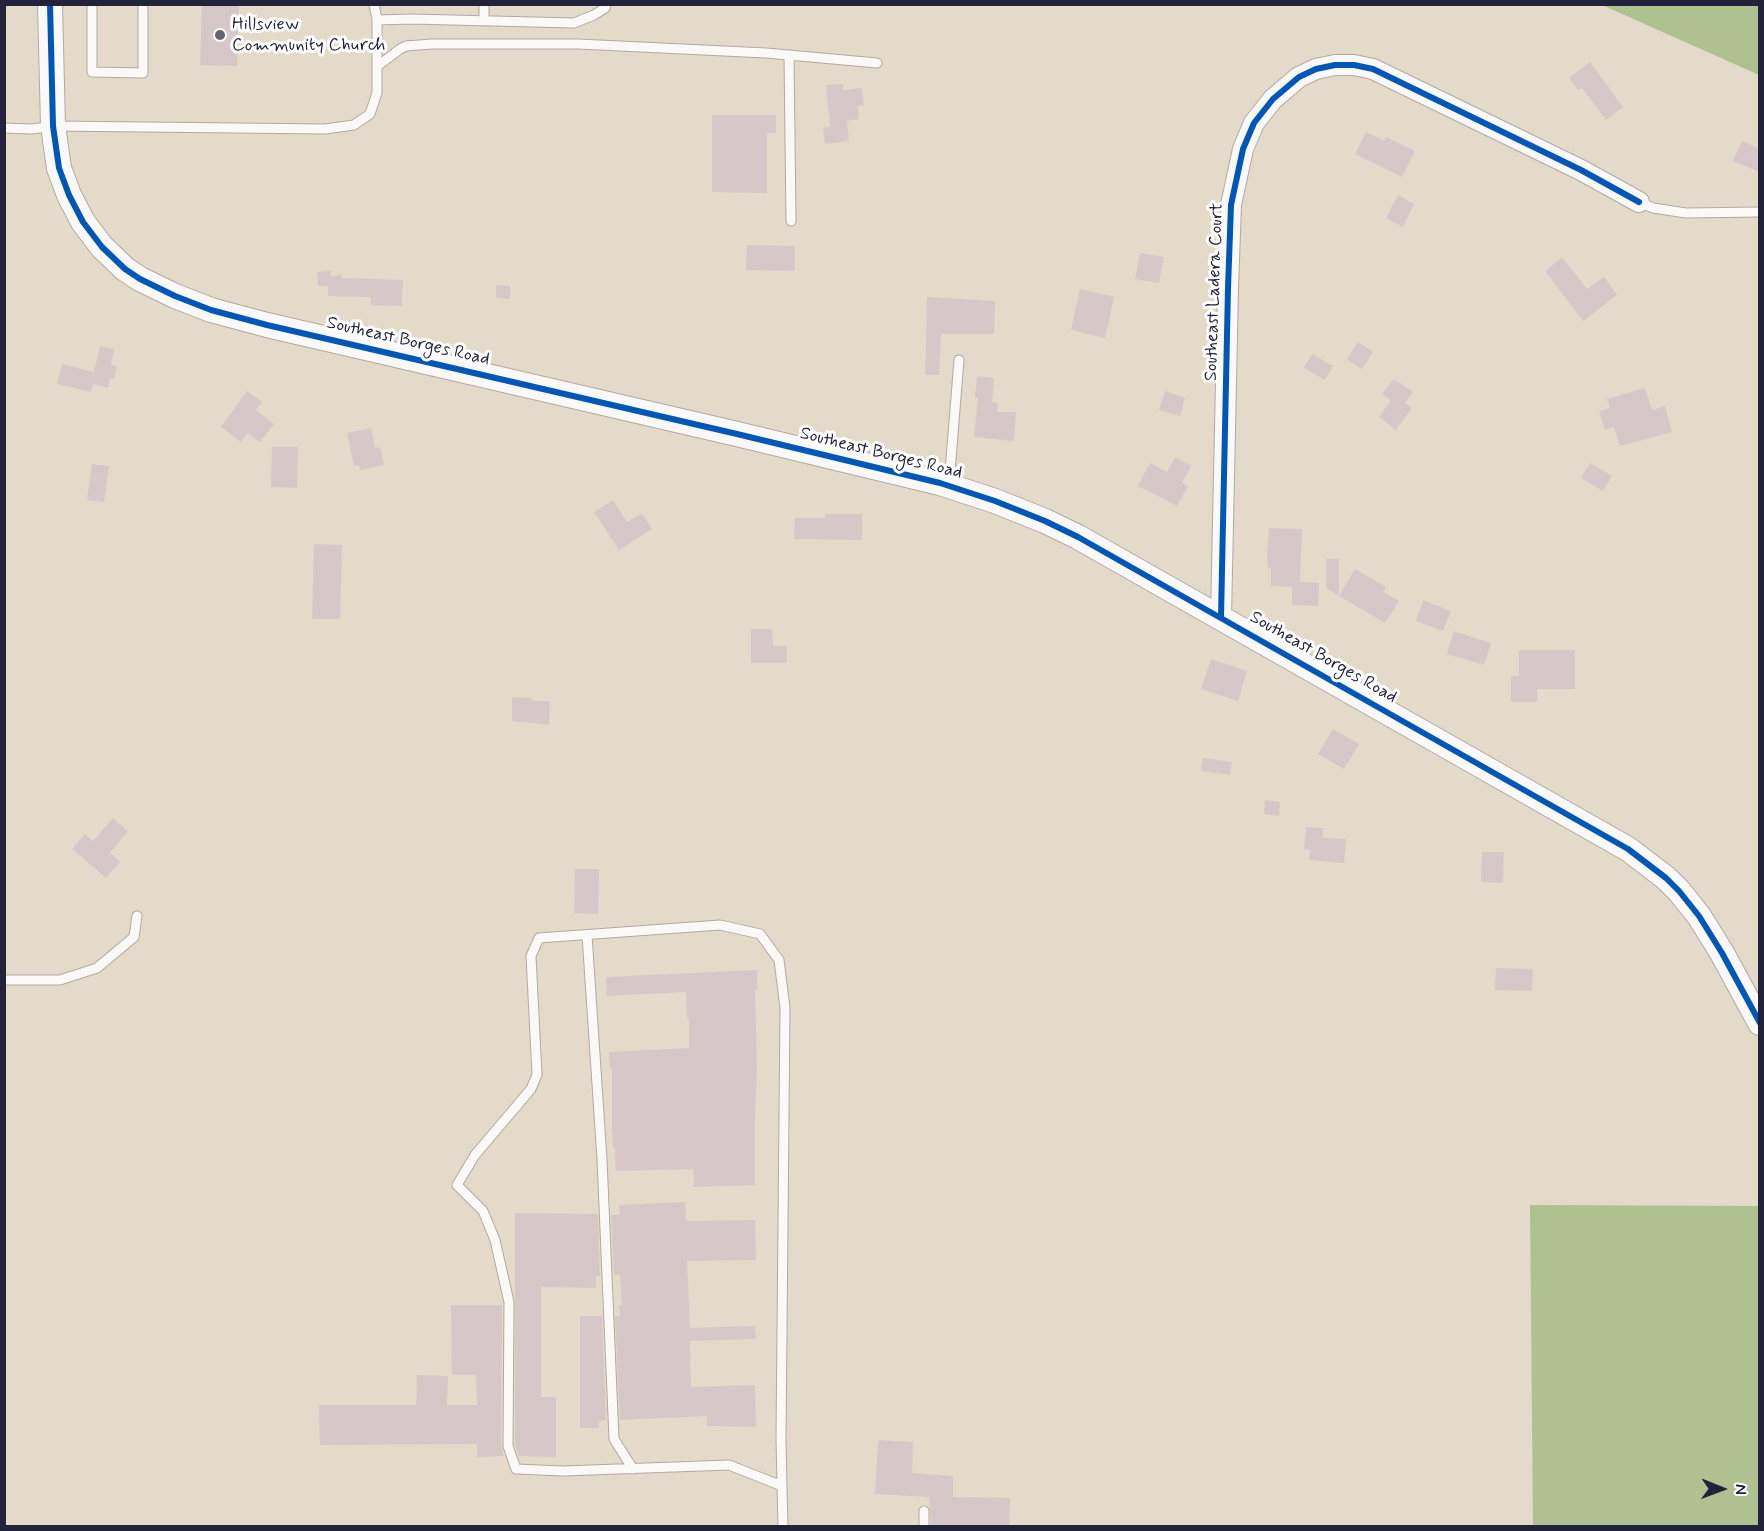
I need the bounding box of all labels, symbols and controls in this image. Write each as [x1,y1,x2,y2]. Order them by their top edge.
place label: Hillsview Community Church [232,14,385,57]
marker: Hillsview Community Church [213,28,227,42]
street label: Southeast Ladera Court [1201,203,1229,381]
street label: Southeast Borges Road [324,313,492,371]
street label: Southeast Borges Road [798,423,964,485]
street label: Southeast Borges Road [1246,607,1400,709]
north arrow [1692,1459,1752,1519]
text: N [1730,1484,1751,1495]

